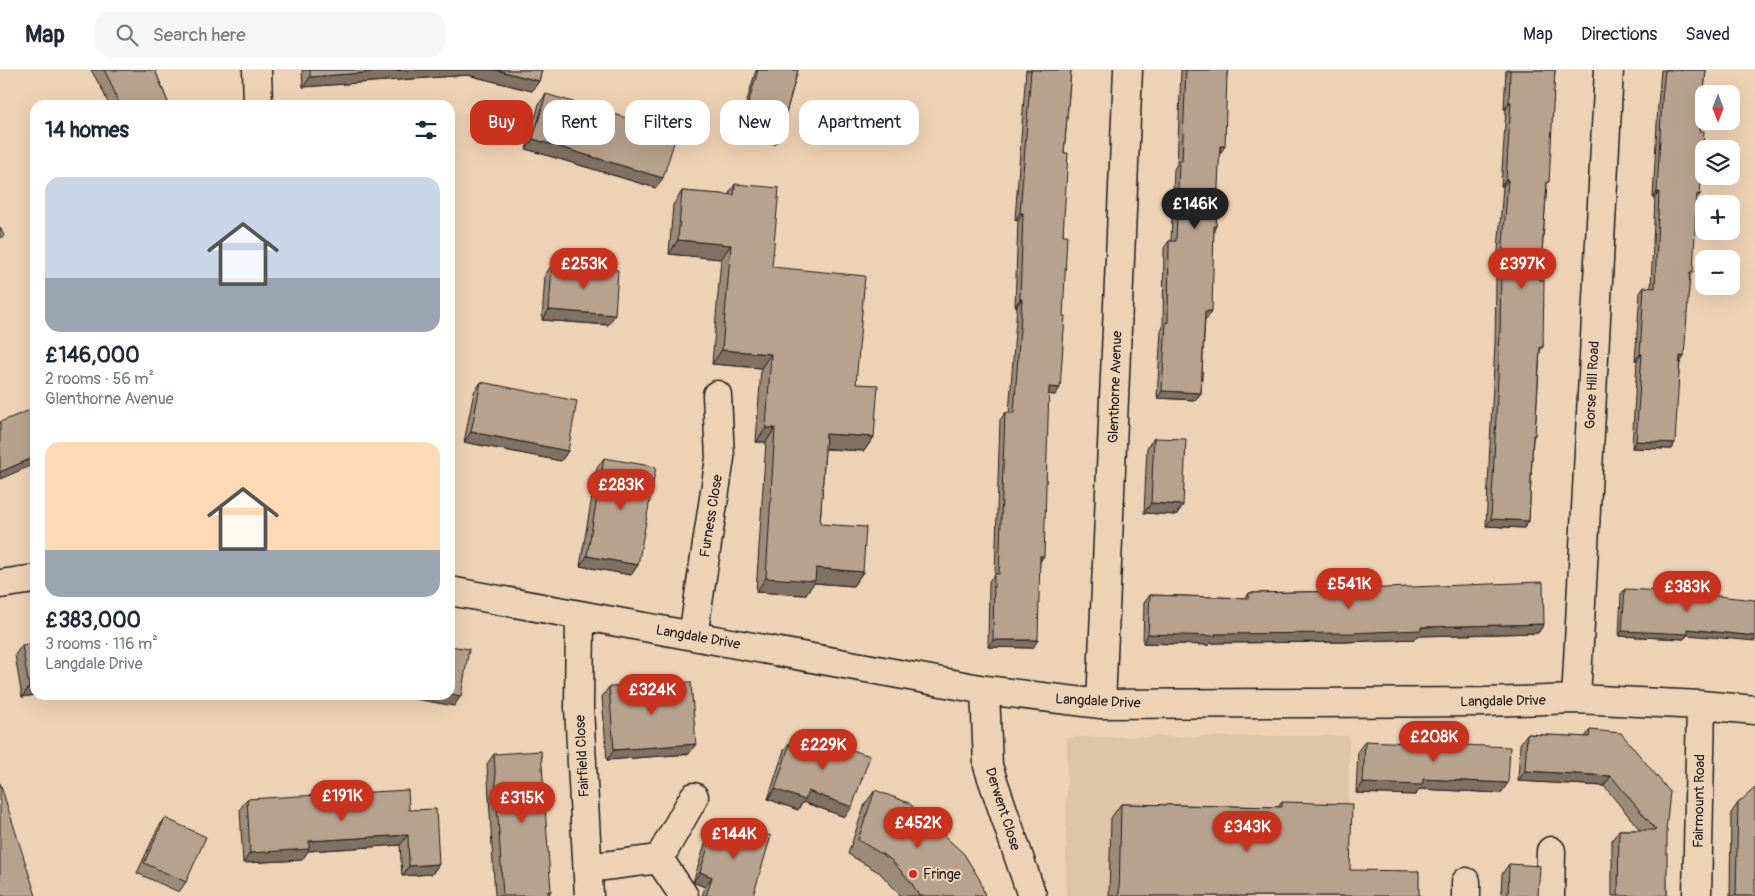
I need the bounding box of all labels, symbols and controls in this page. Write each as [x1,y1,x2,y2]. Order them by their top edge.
search box [95,12,445,57]
text: Map [25,20,65,49]
icon: search [113,21,141,49]
text: Search here [153,23,246,47]
text: Map [1523,23,1553,46]
text: Directions [1581,23,1657,46]
text: Saved [1685,23,1730,46]
north arrow [1695,85,1740,130]
map controls [1695,85,1740,295]
chip: Buy [470,100,533,145]
chip: Rent [543,100,615,145]
chip: Filters [625,100,710,145]
chip: New [720,100,789,145]
chip: Apartment [799,100,919,145]
icon: filters [412,116,440,144]
text: 14 homes [45,117,129,144]
button: layers [1695,140,1740,185]
pin: £146K [1160,188,1230,230]
text: £146K [1173,194,1217,214]
button: + [1695,195,1740,240]
icon: home [198,209,288,299]
pin: £253K [549,248,619,290]
pin: £397K [1487,248,1557,290]
button: − [1695,250,1740,295]
text: £253K [561,254,607,274]
text: £397K [1499,254,1545,274]
street label: Glenthorne Avenue [1105,330,1125,444]
street label: Gorse Hill Road [1581,340,1603,429]
text: £146,000 [45,342,139,369]
text: 2 rooms · 56 m² [45,369,154,389]
text: Glenthorne Avenue [45,389,174,409]
pin: £283K [586,468,656,511]
street label: Furness Close [696,473,726,559]
icon: home [198,474,288,564]
text: £283K [598,475,644,495]
pin: £541K [1314,568,1384,610]
pin: £383K [1652,570,1722,613]
text: £541K [1327,574,1371,594]
text: £383K [1664,577,1710,597]
text: £383,000 [45,607,141,634]
street label: Langdale Drive [654,621,742,653]
text: 3 rooms · 116 m² [45,634,158,654]
text: Langdale Drive [45,654,143,674]
pin: £324K [617,674,687,716]
text: £324K [628,680,676,700]
street label: Langdale Drive [1055,690,1141,712]
street label: Langdale Drive [1460,692,1546,710]
street label: Fairfield Close [571,714,593,798]
pin: £208K [1399,720,1469,763]
text: £208K [1410,727,1458,747]
pin: £229K [788,728,858,771]
text: £229K [800,735,846,755]
street label: Fairmount Road [1690,754,1708,848]
street label: Derwent Close [982,766,1024,853]
pin: £191K [307,780,377,822]
pin: £315K [487,782,557,824]
text: £191K [322,786,362,806]
text: £315K [500,788,544,808]
pin: £452K [883,806,953,849]
pin: £343K [1212,810,1282,853]
text: £452K [895,813,941,833]
text: £343K [1223,817,1271,837]
pin: £144K [699,818,769,860]
text: £144K [712,824,756,844]
place label: Fringe [923,866,961,883]
marker: Fringe [907,868,919,880]

